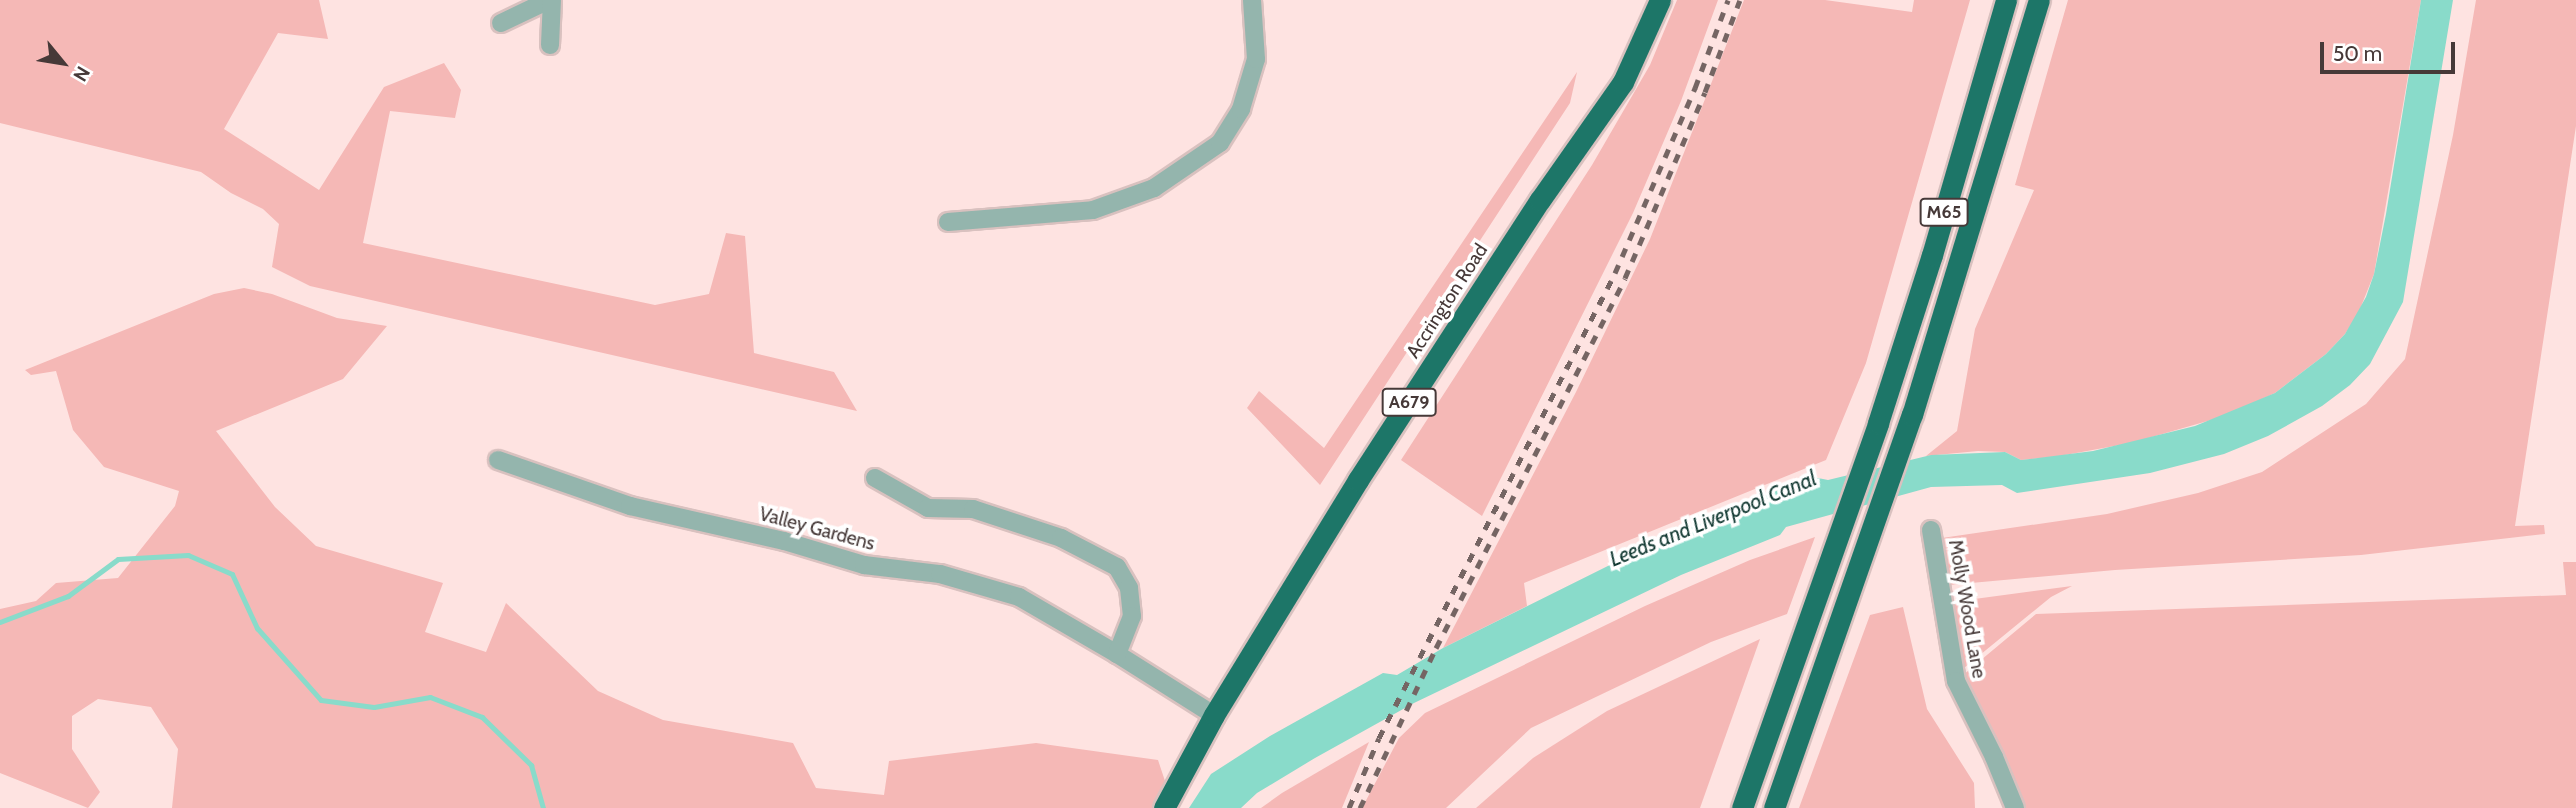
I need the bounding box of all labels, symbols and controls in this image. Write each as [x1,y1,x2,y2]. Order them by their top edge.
north arrow [28,28,98,98]
scale bar [2324,28,2459,72]
text: 50 m [2333,41,2382,66]
text: N [68,62,95,85]
road number: M65 [1920,197,1968,226]
street label: Accrington Road [1402,240,1492,362]
road number: A679 [1381,388,1437,416]
water label: Leeds and Liverpool Canal [1606,466,1820,572]
street label: Valley Gardens [757,503,877,555]
street label: Molly Wood Lane [1944,538,1990,680]

